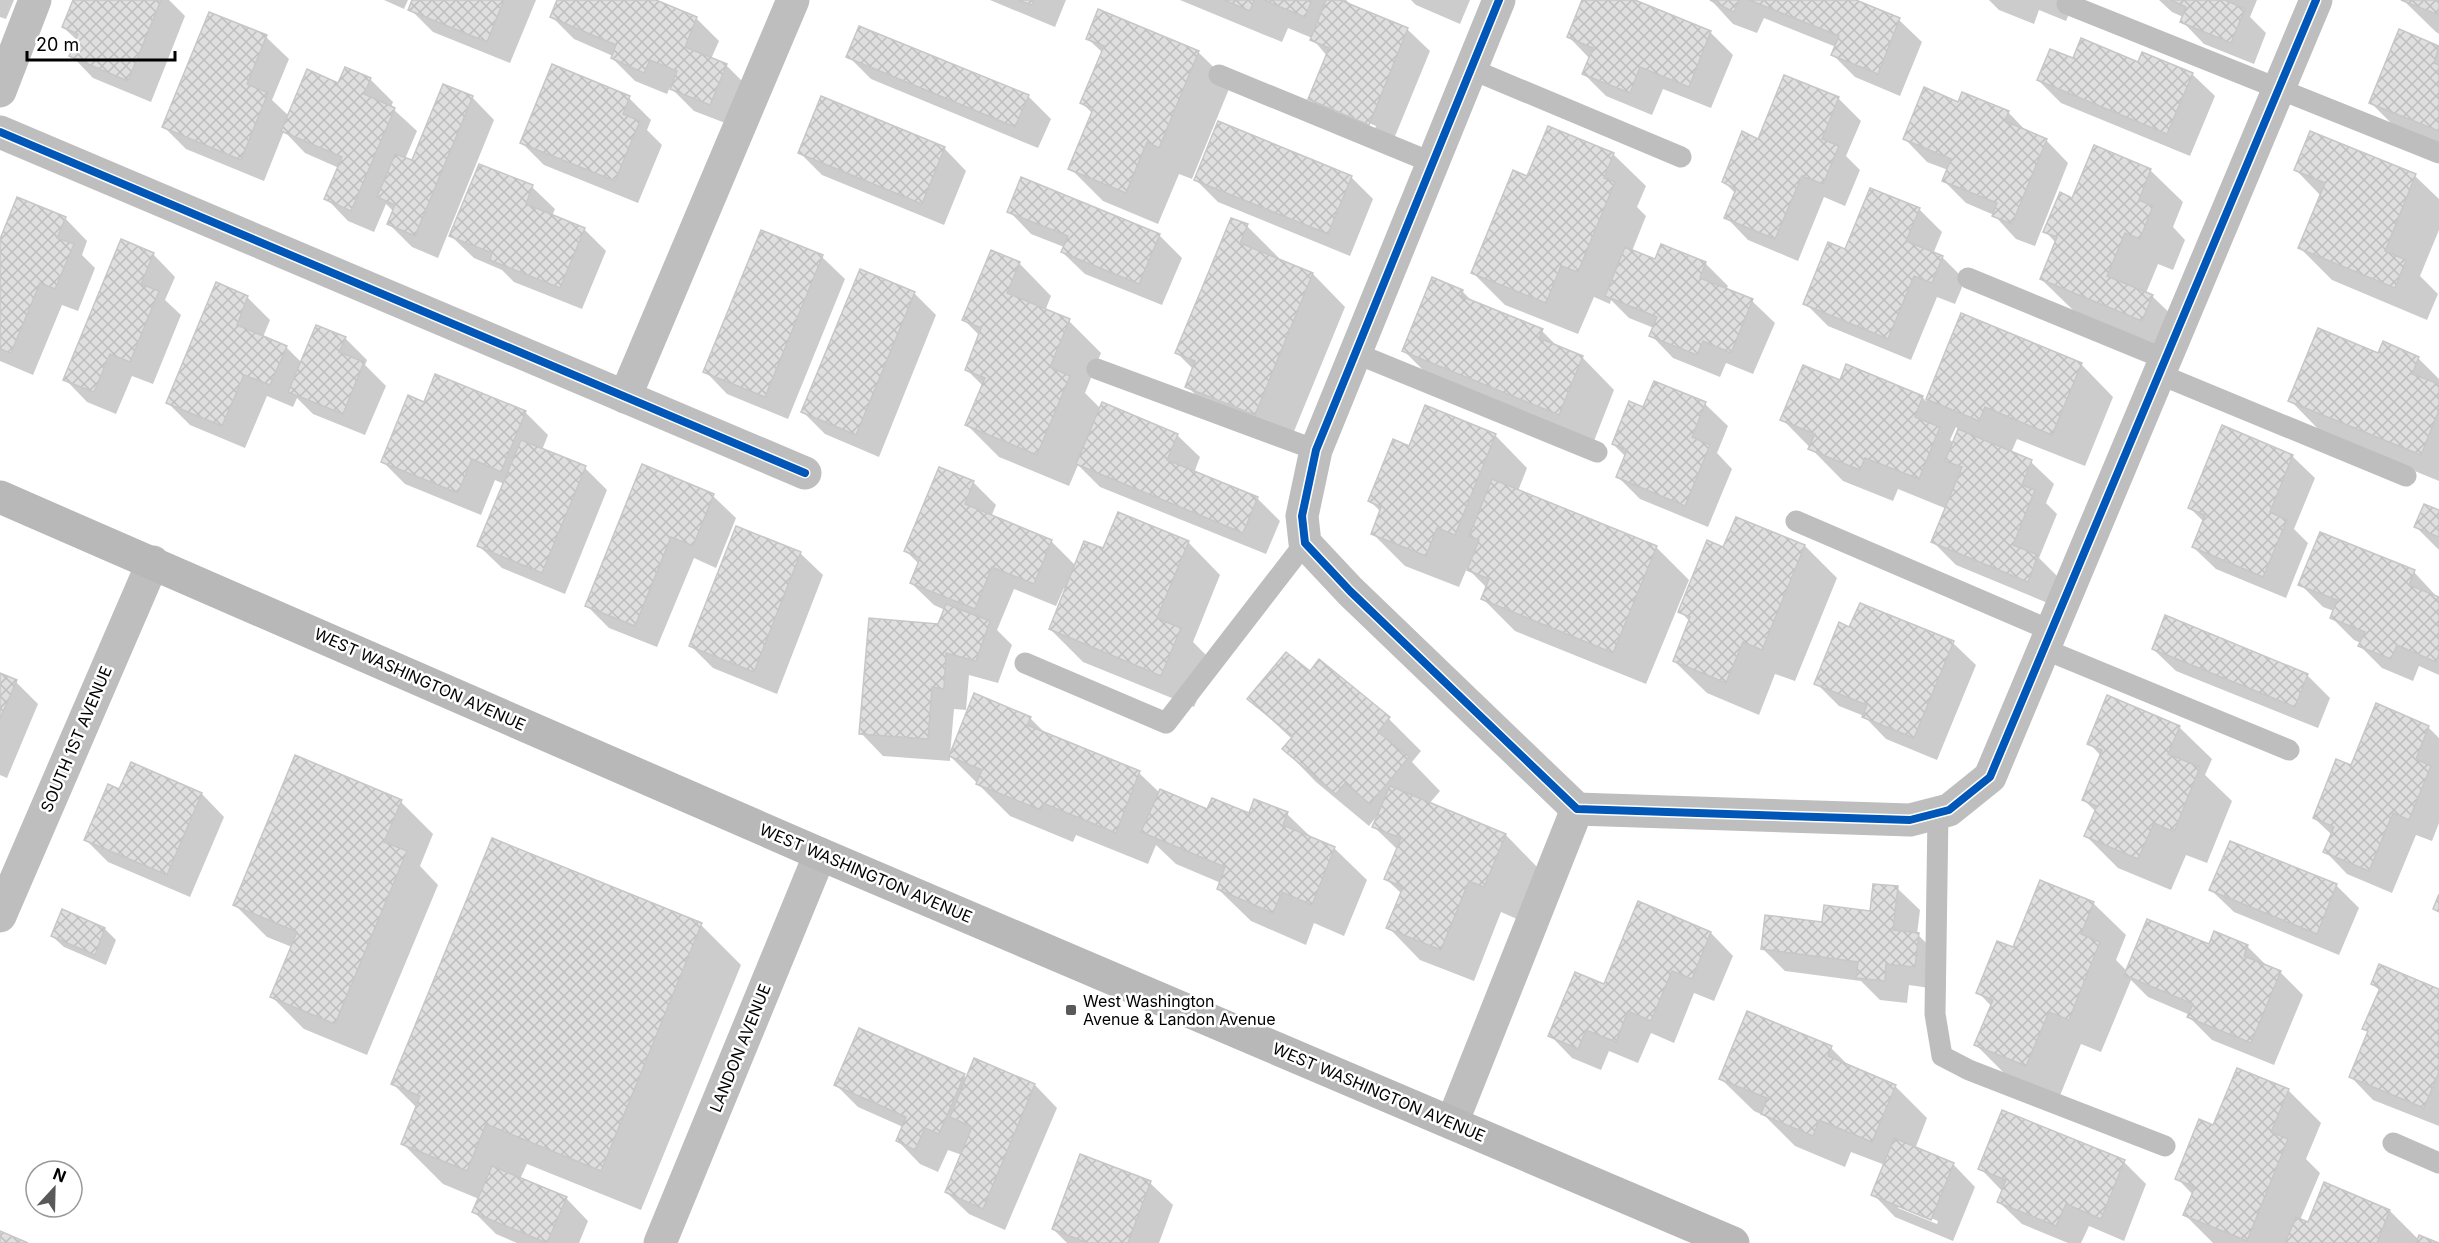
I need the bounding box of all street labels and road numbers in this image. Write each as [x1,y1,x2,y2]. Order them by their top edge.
street label: WEST WASHINGTON AVENUE [311,623,529,735]
street label: SOUTH 1ST AVENUE [36,663,116,815]
street label: WEST WASHINGTON AVENUE [757,819,975,927]
street label: LANDON AVENUE [705,981,775,1115]
street label: WEST WASHINGTON AVENUE [1270,1038,1488,1146]

